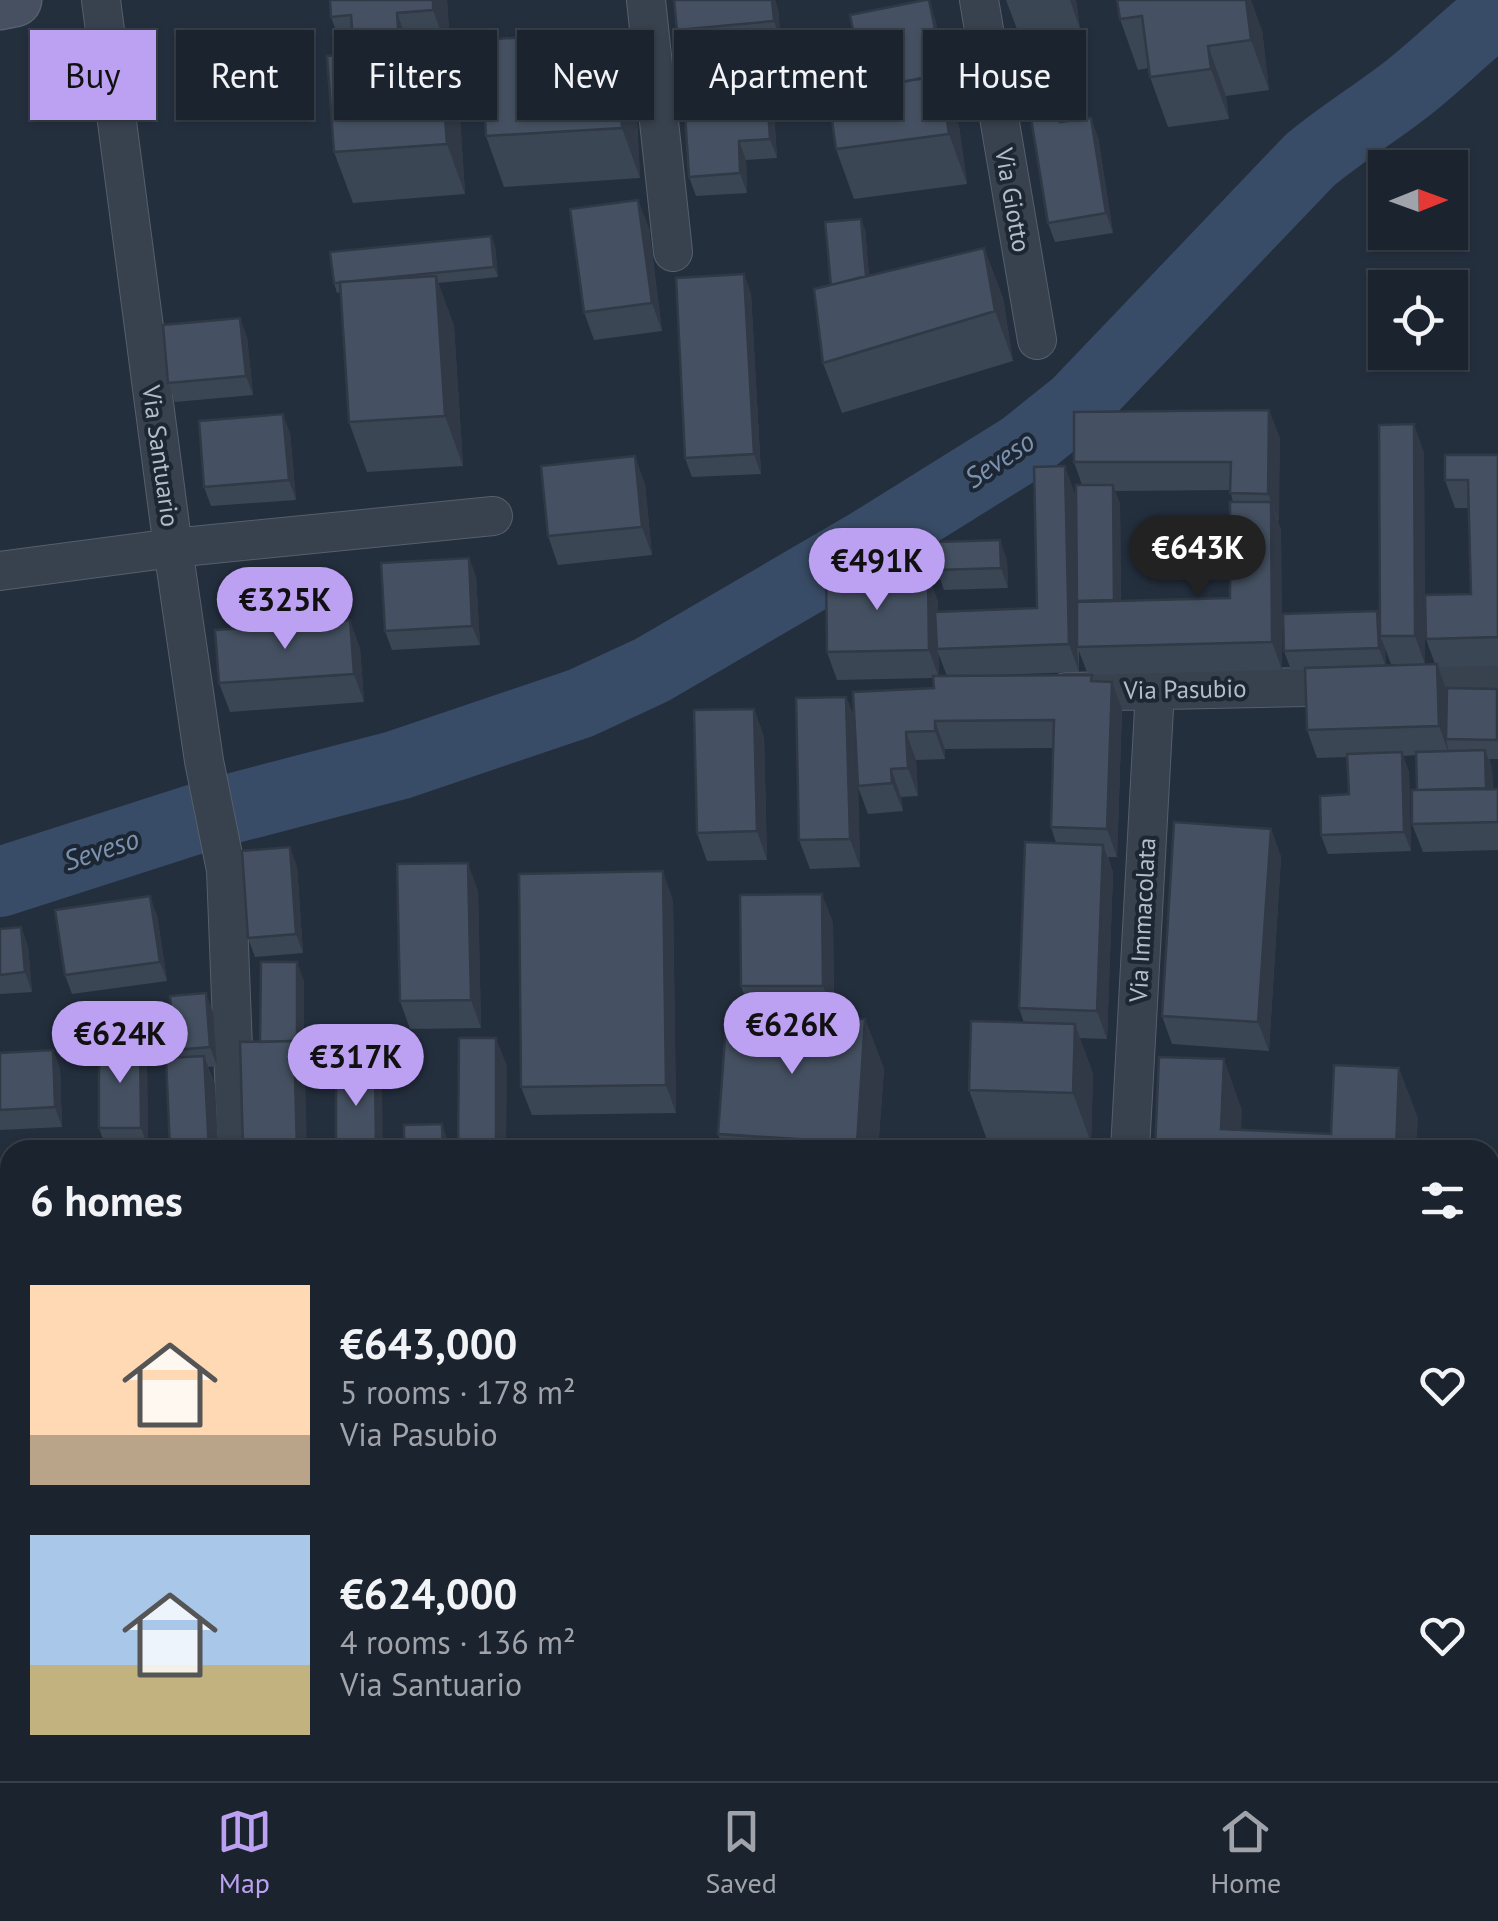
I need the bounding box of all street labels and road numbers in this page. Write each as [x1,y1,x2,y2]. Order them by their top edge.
street label: Via Giotto [988,144,1038,255]
street label: Via Santuario [135,382,187,529]
street label: Via Pasubio [1122,672,1247,706]
street label: Via Immacolata [1122,837,1162,1004]

